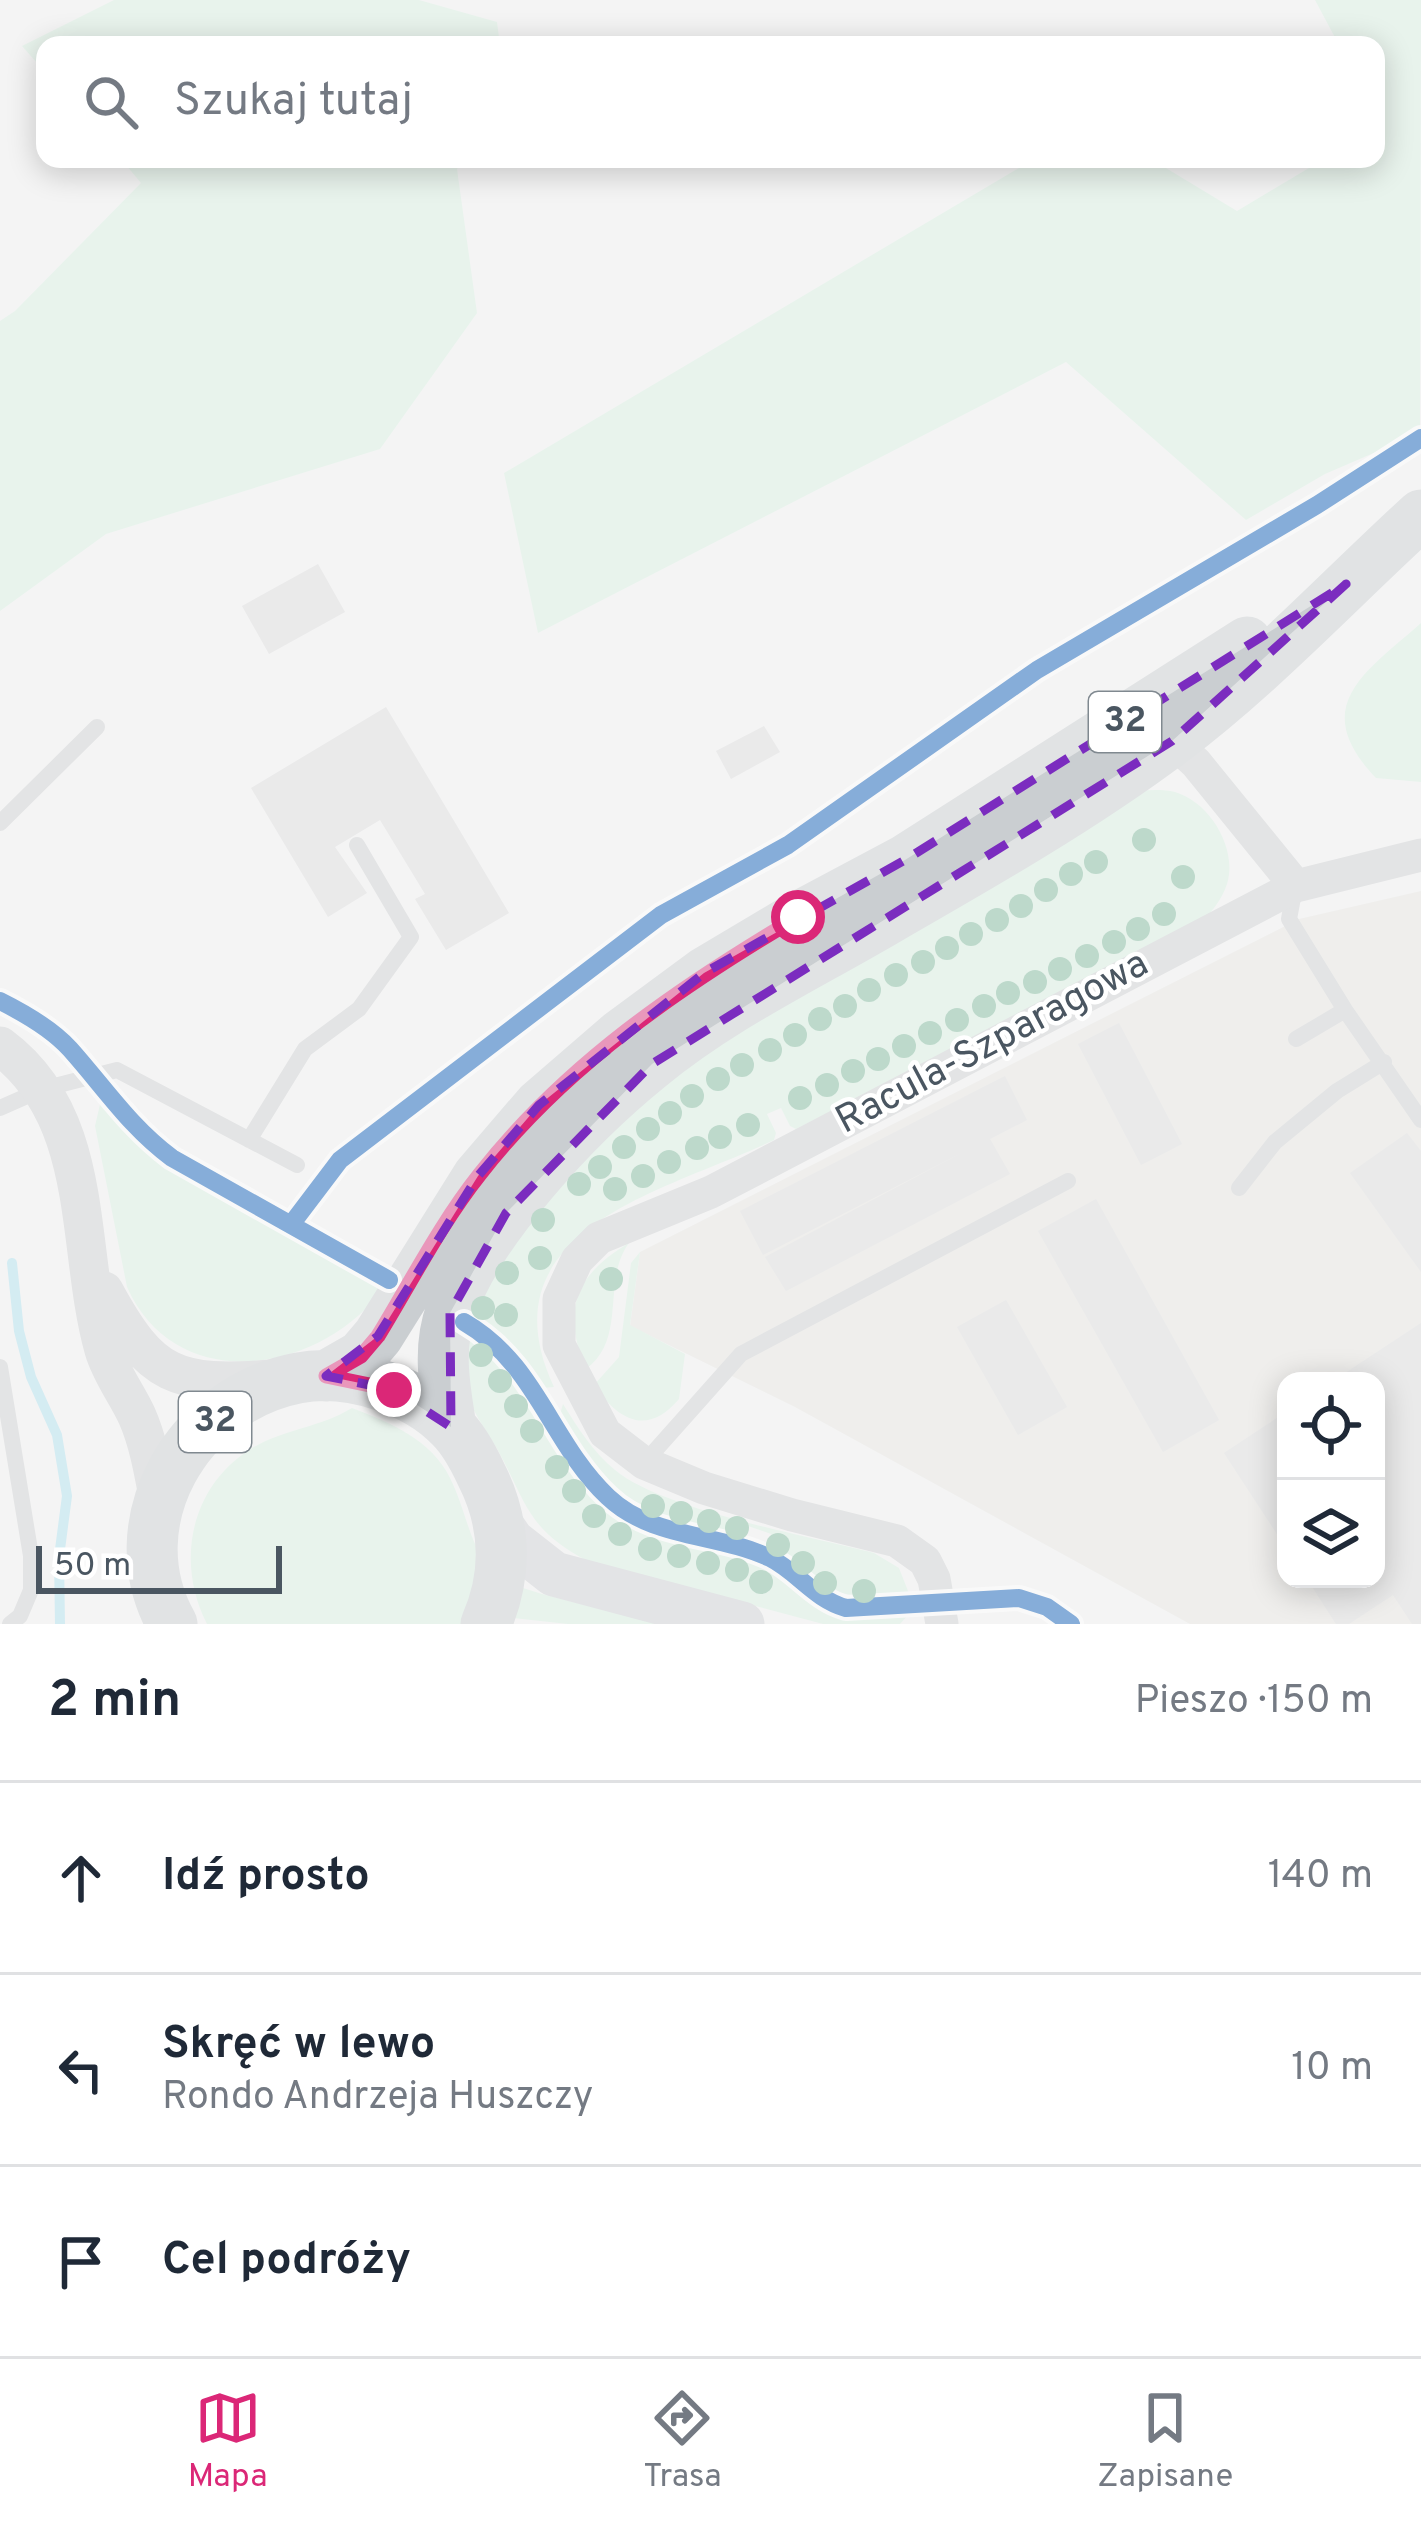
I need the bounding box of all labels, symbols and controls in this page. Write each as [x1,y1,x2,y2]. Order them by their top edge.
search box [36,36,1385,168]
icon: search [78,69,144,135]
text: Szukaj tutaj [174,74,413,131]
road number: 32 [1089,692,1161,752]
route start [771,890,825,944]
street label: Racula-Szparagowa [828,941,1158,1147]
route end [367,1363,421,1417]
map controls [1277,1372,1385,1588]
button: locate [1277,1372,1385,1480]
road number: 32 [179,1392,251,1452]
button: layers [1277,1480,1385,1588]
scale bar [36,1540,282,1593]
text: 50 m [54,1546,131,1588]
text: 2 min [48,1670,181,1735]
text: Pieszo · 150 m [1135,1678,1373,1727]
icon: ahead [48,1845,114,1911]
text: Idź prosto [162,1849,370,1906]
text: 140 m [1268,1853,1373,1902]
text: Skręć w lewo [162,2017,435,2074]
icon: left [48,2037,114,2103]
text: 10 m [1291,2045,1373,2094]
text: Rondo Andrzeja Huszczy [162,2074,594,2123]
icon: arrive [48,2229,114,2295]
text: Cel podróży [162,2233,411,2290]
tab: Mapa [188,2385,268,2499]
tab: Trasa [643,2385,722,2499]
tab: Zapisane [1097,2385,1233,2499]

